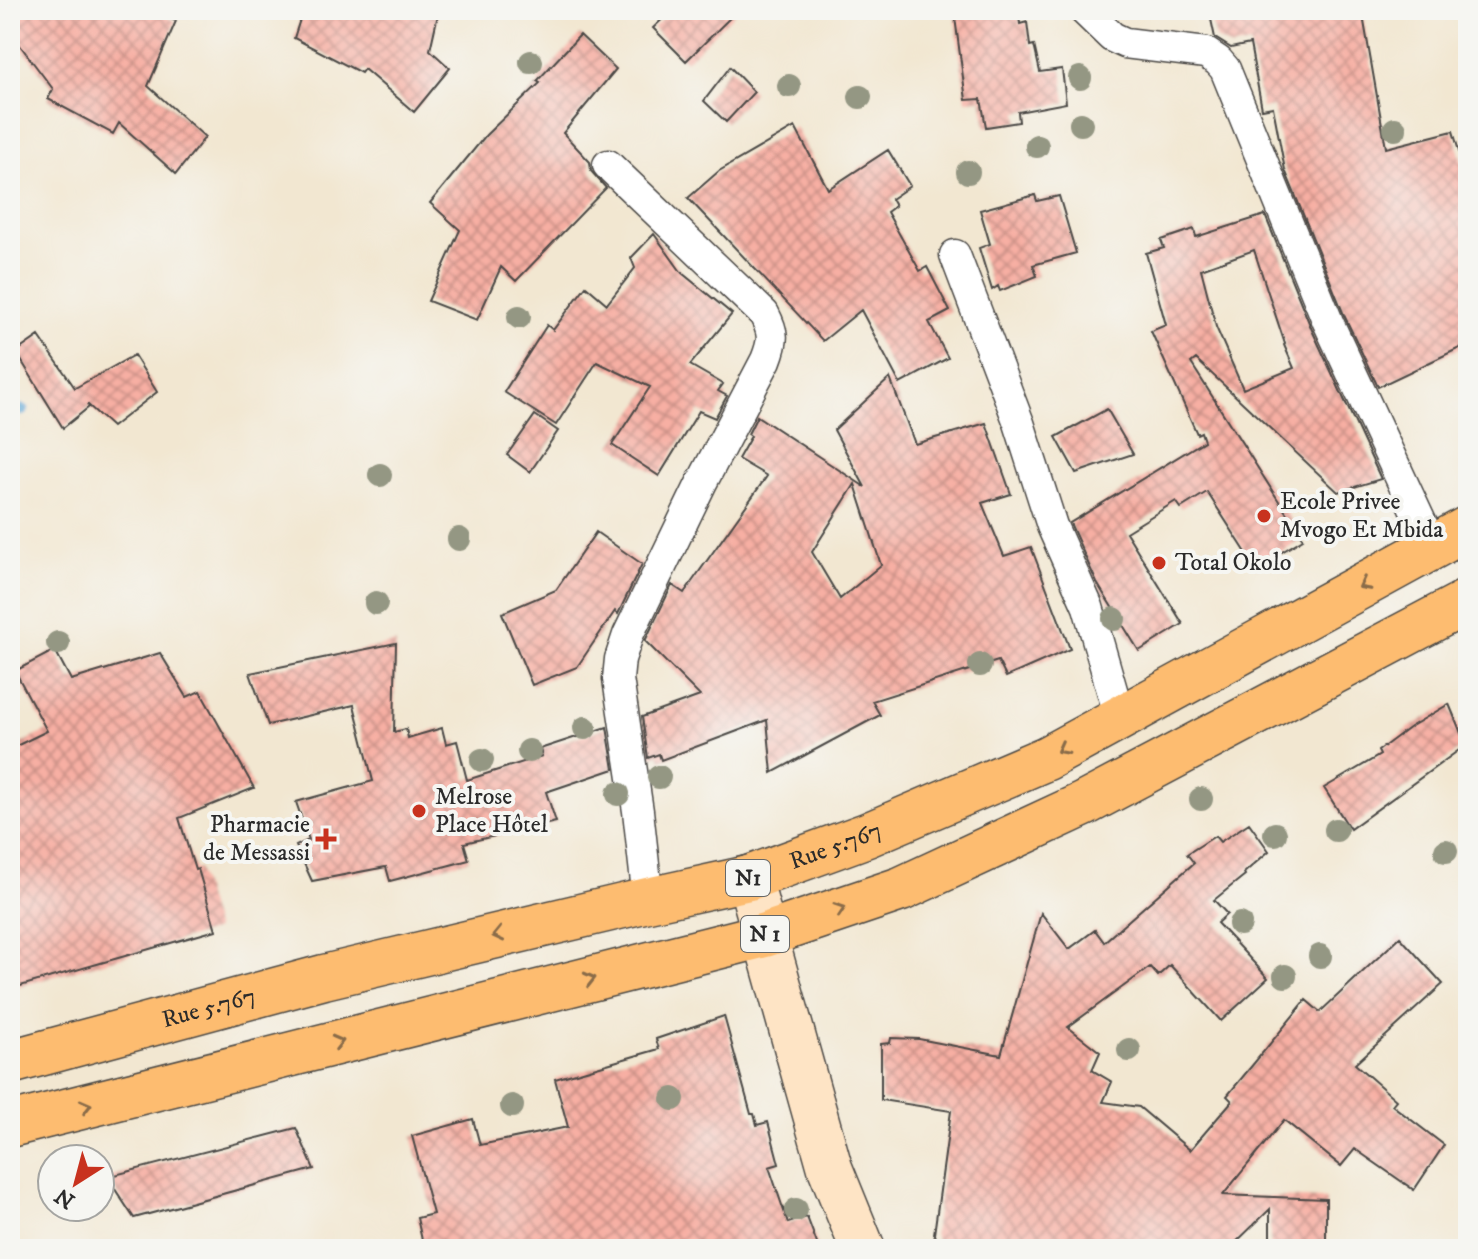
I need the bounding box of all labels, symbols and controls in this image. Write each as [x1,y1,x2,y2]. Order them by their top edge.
place label: Ecole Privee Mvogo Et Mbida [1280,487,1444,545]
marker: Ecole Privee Mvogo Et Mbida [1255,507,1273,525]
place label: Total Okolo [1175,548,1291,578]
marker: Total Okolo [1150,554,1168,572]
one-way arrow [1358,576,1373,591]
one-way arrow [1056,740,1070,755]
place label: Melrose Place Hôtel [435,782,549,840]
marker: Melrose Place Hôtel [410,802,428,820]
place label: Pharmacie de Messassi [203,810,310,868]
street label: Rue 5.767 [786,815,886,877]
marker: Pharmacie de Messassi [317,830,335,848]
road number: N1 [726,860,770,896]
one-way arrow [832,903,846,919]
road number: N 1 [741,916,789,952]
one-way arrow [492,926,505,943]
one-way arrow [582,971,596,988]
street label: Rue 5.767 [159,981,259,1035]
one-way arrow [330,1035,344,1052]
one-way arrow [78,1098,92,1115]
north arrow [36,1143,116,1223]
text: N [50,1182,80,1214]

